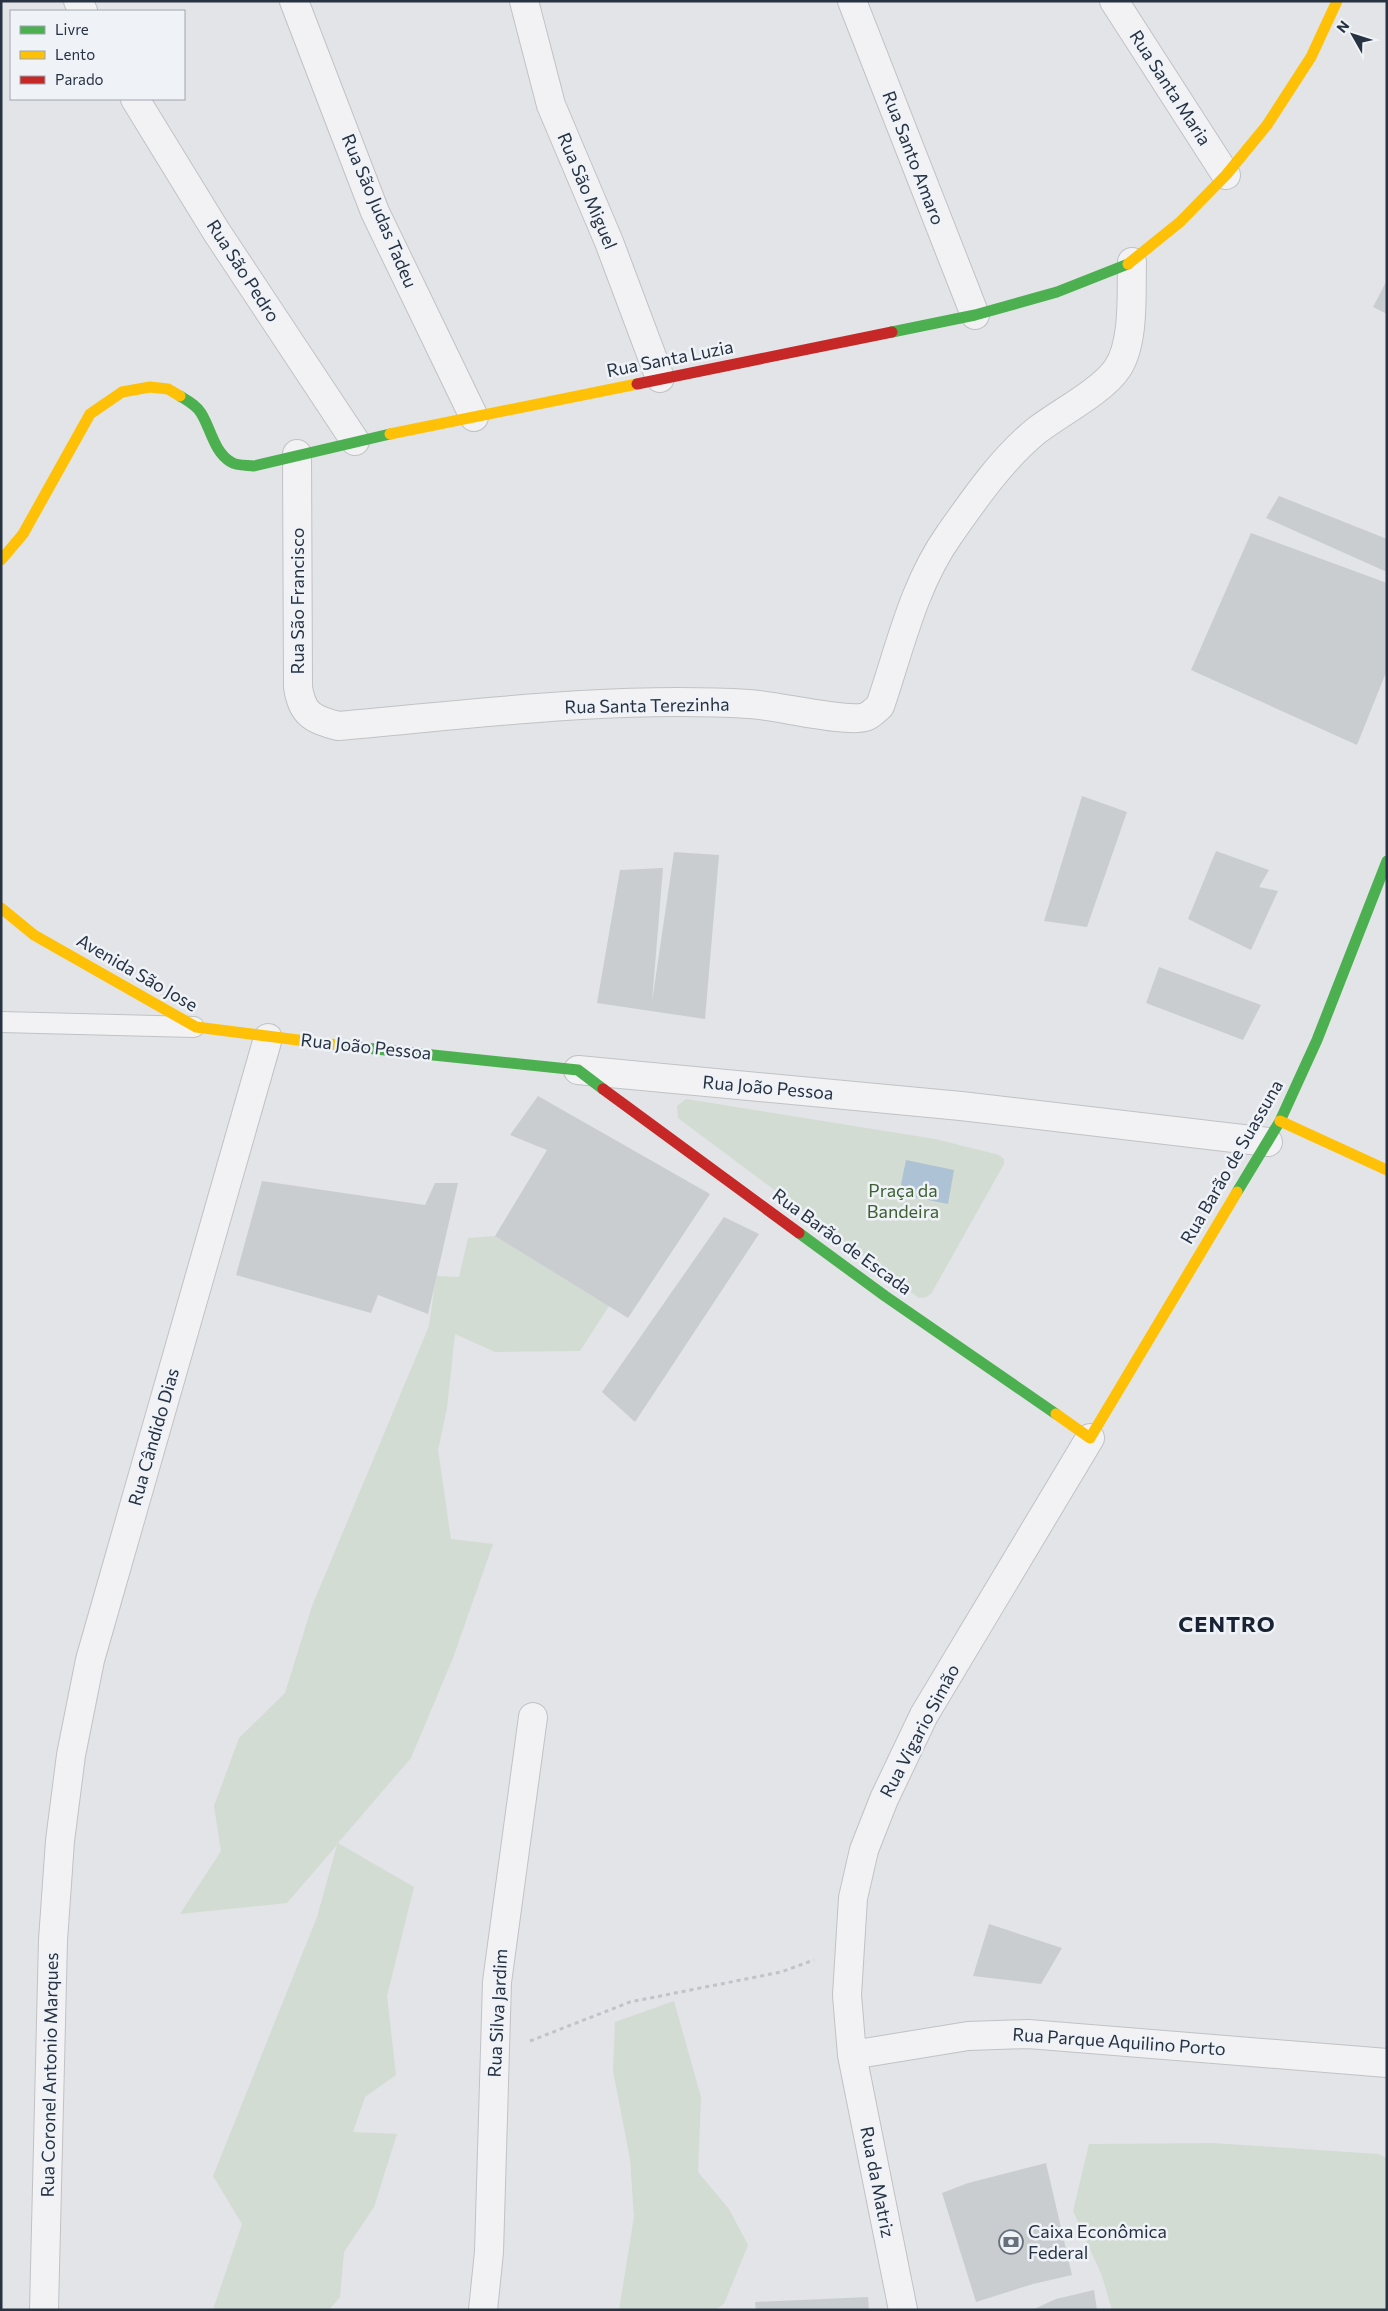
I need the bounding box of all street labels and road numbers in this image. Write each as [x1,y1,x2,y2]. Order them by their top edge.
street label: Rua Santa Maria [1125,26,1216,149]
street label: Rua Santo Amaro [878,88,950,228]
street label: Rua São Miguel [553,129,622,252]
street label: Rua São Judas Tadeu [338,130,422,291]
street label: Rua São Pedro [203,215,285,326]
street label: Rua Santa Luzia [605,335,735,381]
street label: Rua São Francisco [286,527,308,675]
street label: Rua Santa Terezinha [564,693,730,717]
street label: Avenida São Jose [73,929,202,1016]
street label: Rua João Pessoa [300,1028,433,1064]
street label: Rua João Pessoa [702,1070,835,1104]
street label: Rua Barão de Suassuna [1175,1075,1287,1248]
street label: Rua Barão de Escada [769,1183,917,1299]
street label: Rua Cândido Dias [123,1365,183,1508]
street label: Rua Vigario Simão [875,1660,964,1801]
street label: Rua Silva Jardim [483,1948,511,2078]
street label: Rua Coronel Antonio Marques [36,1952,62,2198]
street label: Rua Parque Aquilino Porto [1012,2023,1226,2059]
street label: Rua da Matriz [856,2124,900,2239]

